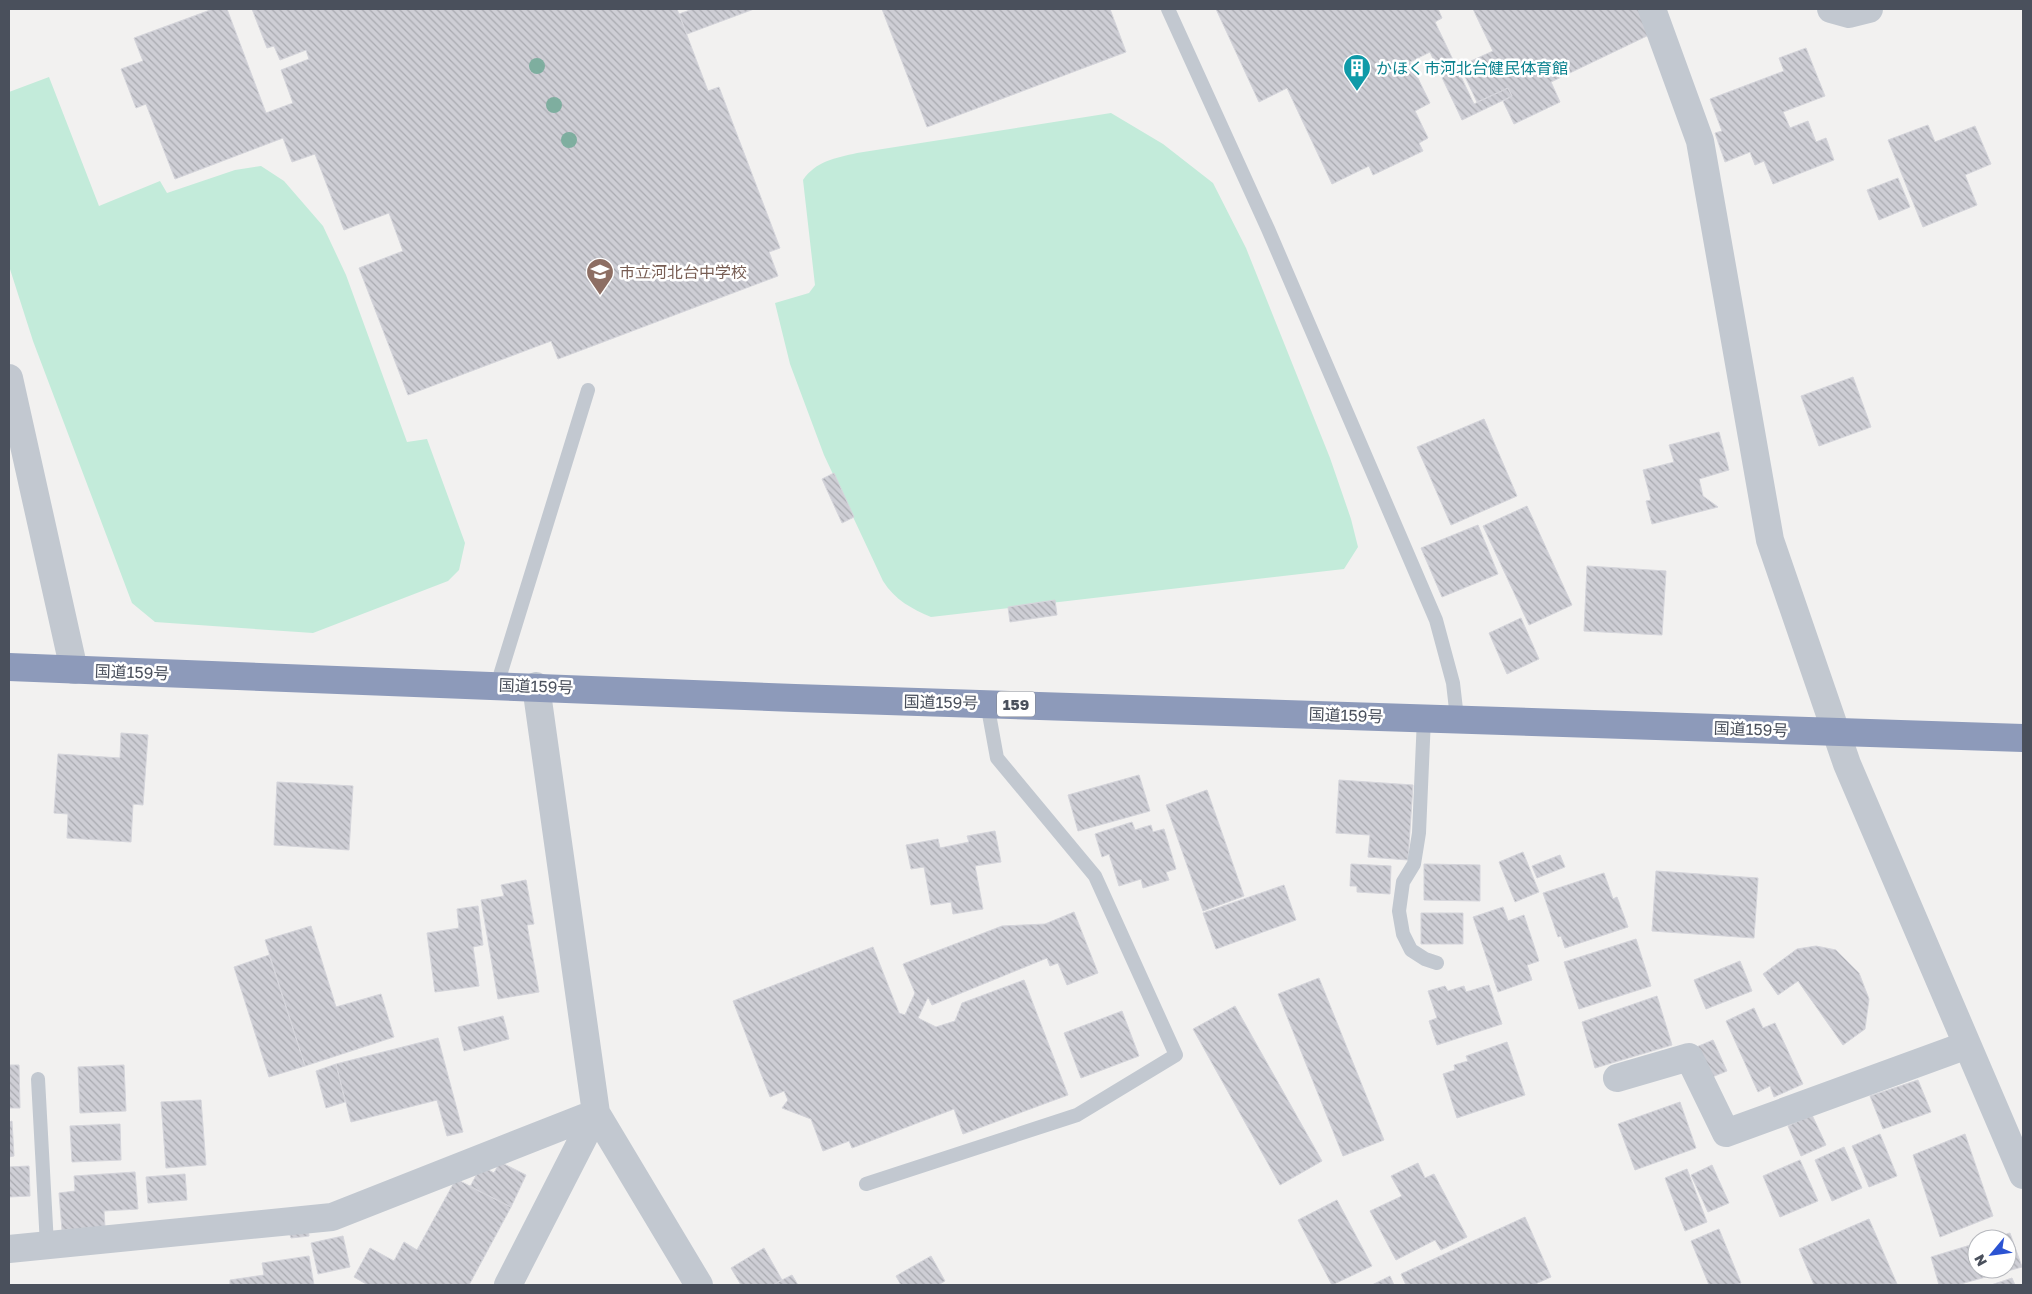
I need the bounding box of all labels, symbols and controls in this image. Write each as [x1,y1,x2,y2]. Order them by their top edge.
building icon: かほく市河北台健民体育館 [1342,53,1372,92]
place label: かほく市河北台健民体育館 [1376,58,1568,78]
school or university icon: 市立河北台中学校 [585,257,615,296]
place label: 市立河北台中学校 [619,262,747,282]
street label: 国道159号 [94,661,170,683]
street label: 国道159号 [498,675,574,697]
street label: 国道159号 [903,691,979,713]
road number: 159 [997,692,1035,716]
street label: 国道159号 [1308,704,1384,726]
street label: 国道159号 [1713,718,1789,740]
north arrow [1967,1229,2017,1279]
text: N [1970,1252,1990,1269]

